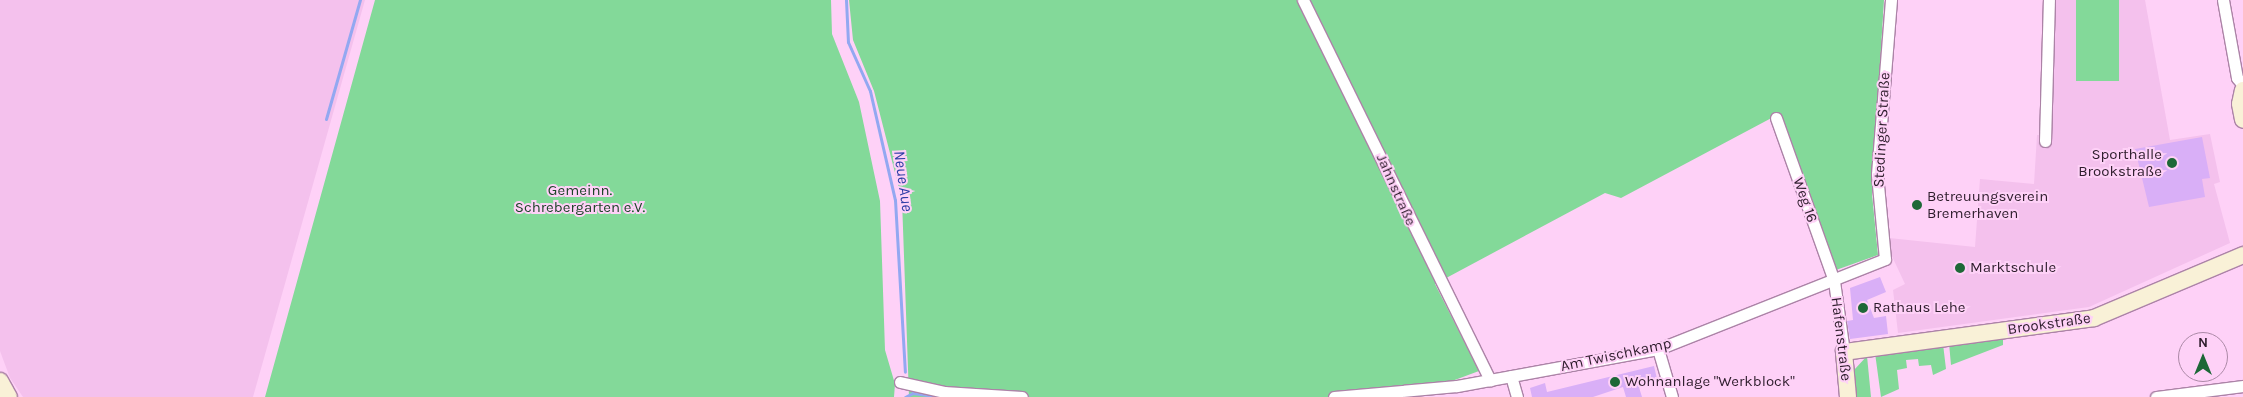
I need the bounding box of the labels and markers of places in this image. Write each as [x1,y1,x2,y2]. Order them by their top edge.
place label: Sporthalle Brookstraße [2078,145,2162,180]
marker: Sporthalle Brookstraße [2166,157,2178,169]
place label: Betreuungsverein Bremerhaven [1927,187,2048,222]
marker: Betreuungsverein Bremerhaven [1911,199,1923,211]
place label: Marktschule [1970,259,2056,277]
marker: Marktschule [1954,262,1966,274]
place label: Rathaus Lehe [1873,299,1965,317]
marker: Rathaus Lehe [1857,302,1869,314]
place label: Wohnanlage "Werkblock" [1625,373,1795,391]
marker: Wohnanlage "Werkblock" [1609,376,1621,388]

